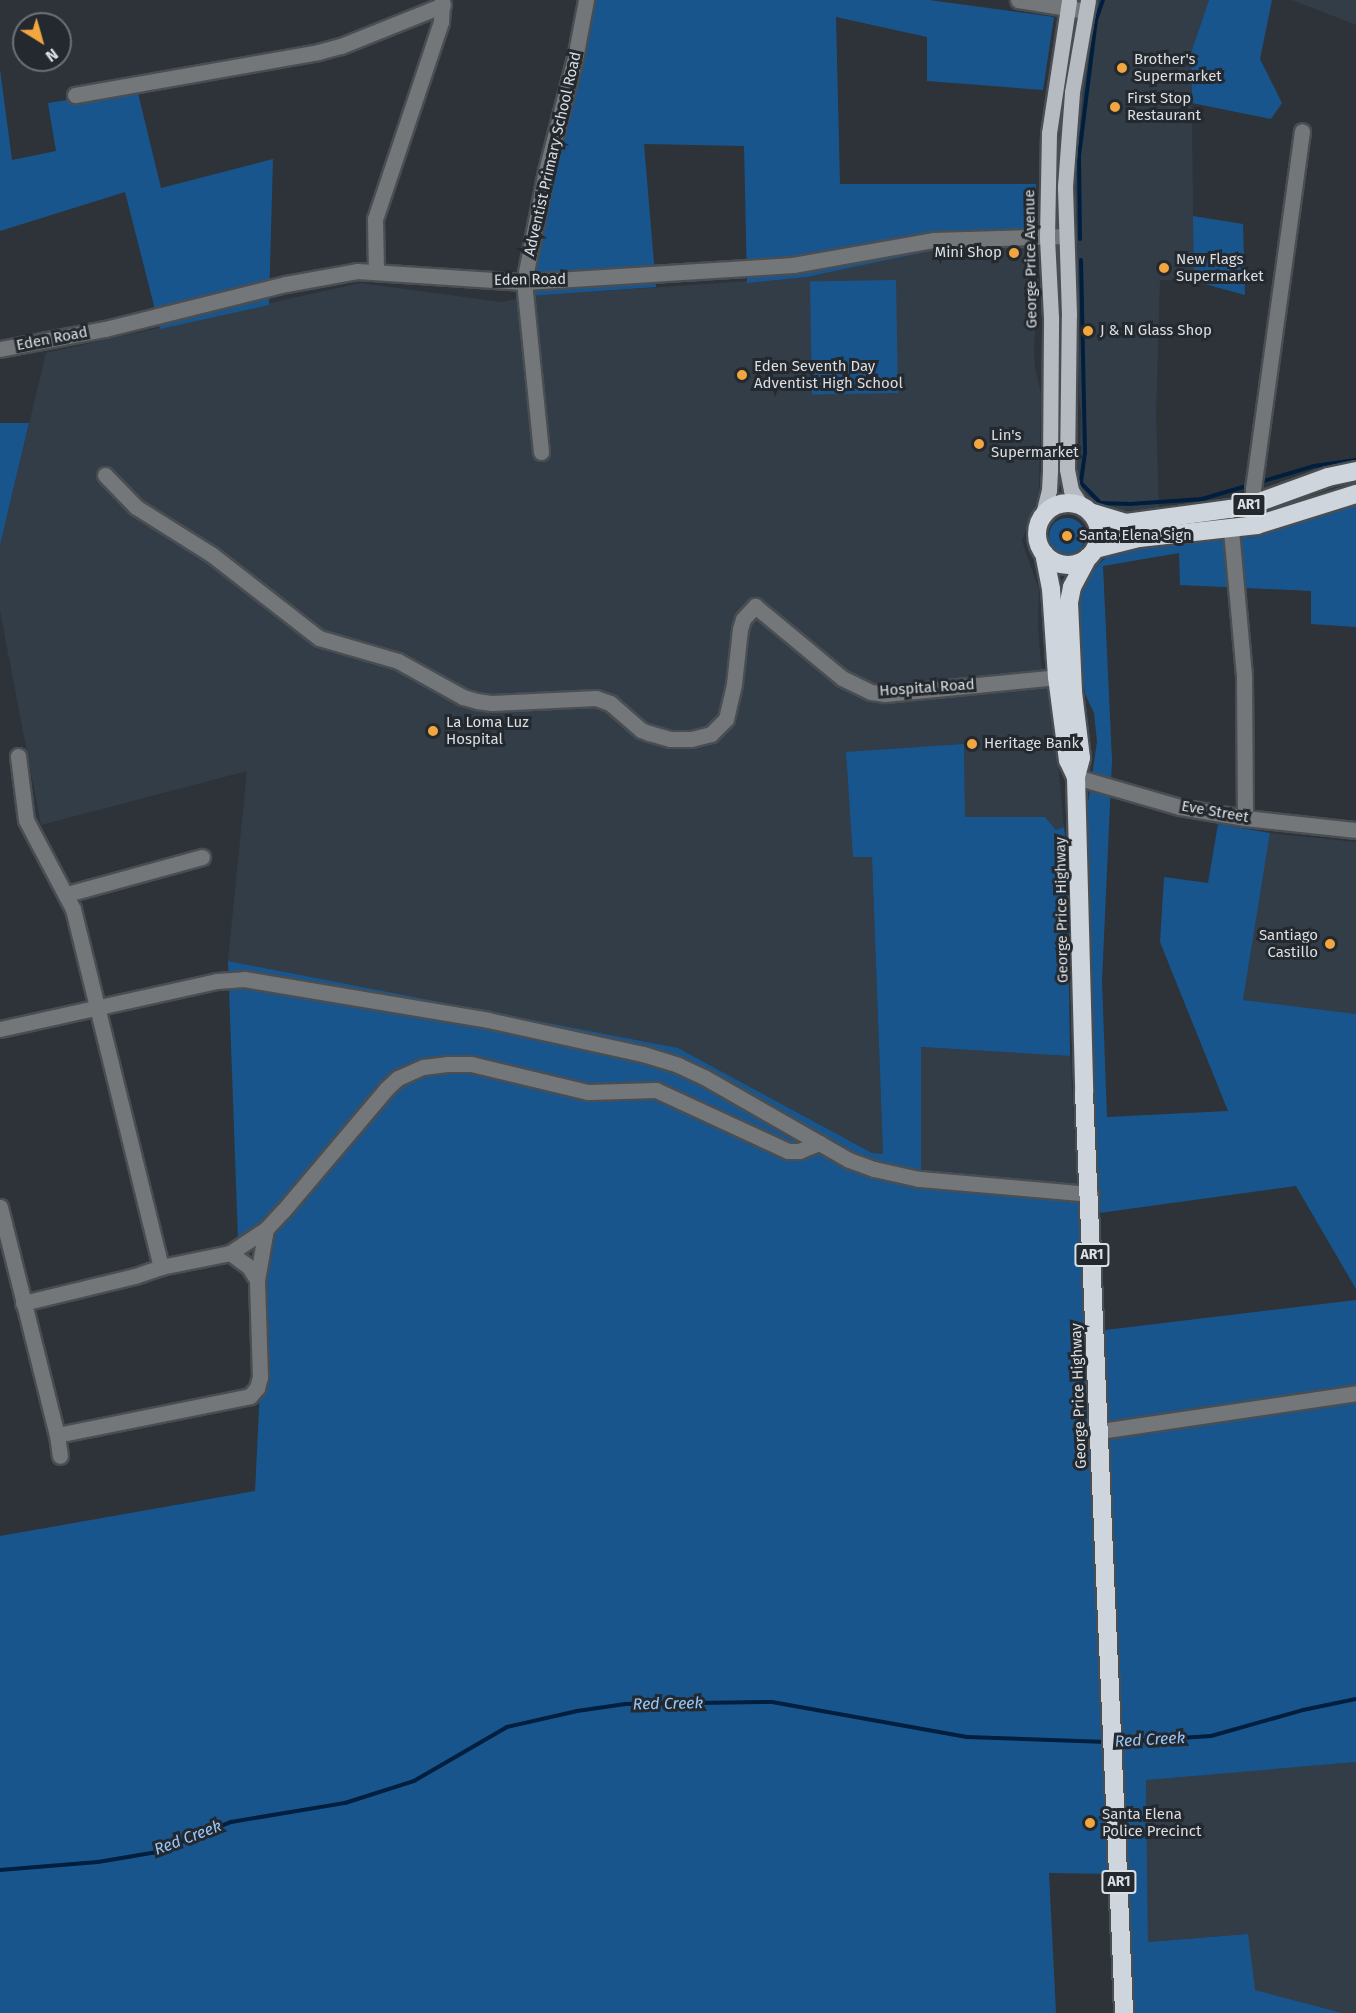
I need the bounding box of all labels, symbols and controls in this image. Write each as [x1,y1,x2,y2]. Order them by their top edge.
north arrow [12,12,72,72]
text: N [42,44,62,66]
street label: Adventist Primary School Road [521,50,585,258]
place label: Brother's Supermarket [1134,50,1222,85]
marker: Brother's Supermarket [1115,61,1129,75]
place label: First Stop Restaurant [1127,89,1201,124]
marker: First Stop Restaurant [1108,100,1122,114]
street label: George Price Avenue [1021,189,1041,329]
place label: Mini Shop [934,244,1002,262]
marker: Mini Shop [1007,246,1021,260]
place label: New Flags Supermarket [1176,250,1264,285]
marker: New Flags Supermarket [1157,261,1171,275]
street label: Eden Road [494,270,566,290]
place label: J & N Glass Shop [1100,322,1212,340]
street label: Eden Road [15,323,89,355]
marker: J & N Glass Shop [1081,324,1095,338]
place label: Eden Seventh Day Adventist High School [754,357,903,392]
marker: Eden Seventh Day Adventist High School [735,368,749,382]
place label: Lin's Supermarket [991,426,1079,461]
marker: Lin's Supermarket [972,437,986,451]
road number: AR1 [1231,494,1267,516]
place label: Santa Elena Sign [1079,527,1192,545]
marker: Santa Elena Sign [1060,529,1074,543]
street label: Hospital Road [879,676,975,700]
place label: La Loma Luz Hospital [446,713,529,748]
marker: La Loma Luz Hospital [424,722,442,740]
place label: Heritage Bank [984,735,1079,753]
marker: Heritage Bank [965,737,979,751]
street label: Eve Street [1180,797,1250,827]
street label: George Price Highway [1052,837,1072,983]
place label: Santiago Castillo [1259,926,1318,961]
marker: Santiago Castillo [1323,937,1337,951]
road number: AR1 [1074,1244,1110,1266]
street label: George Price Highway [1067,1323,1091,1469]
water label: Red Creek [633,1694,703,1714]
water label: Red Creek [1114,1729,1186,1751]
place label: Santa Elena Police Precinct [1102,1805,1201,1840]
water label: Red Creek [152,1816,224,1860]
marker: Santa Elena Police Precinct [1083,1816,1097,1830]
road number: AR1 [1101,1871,1137,1893]

